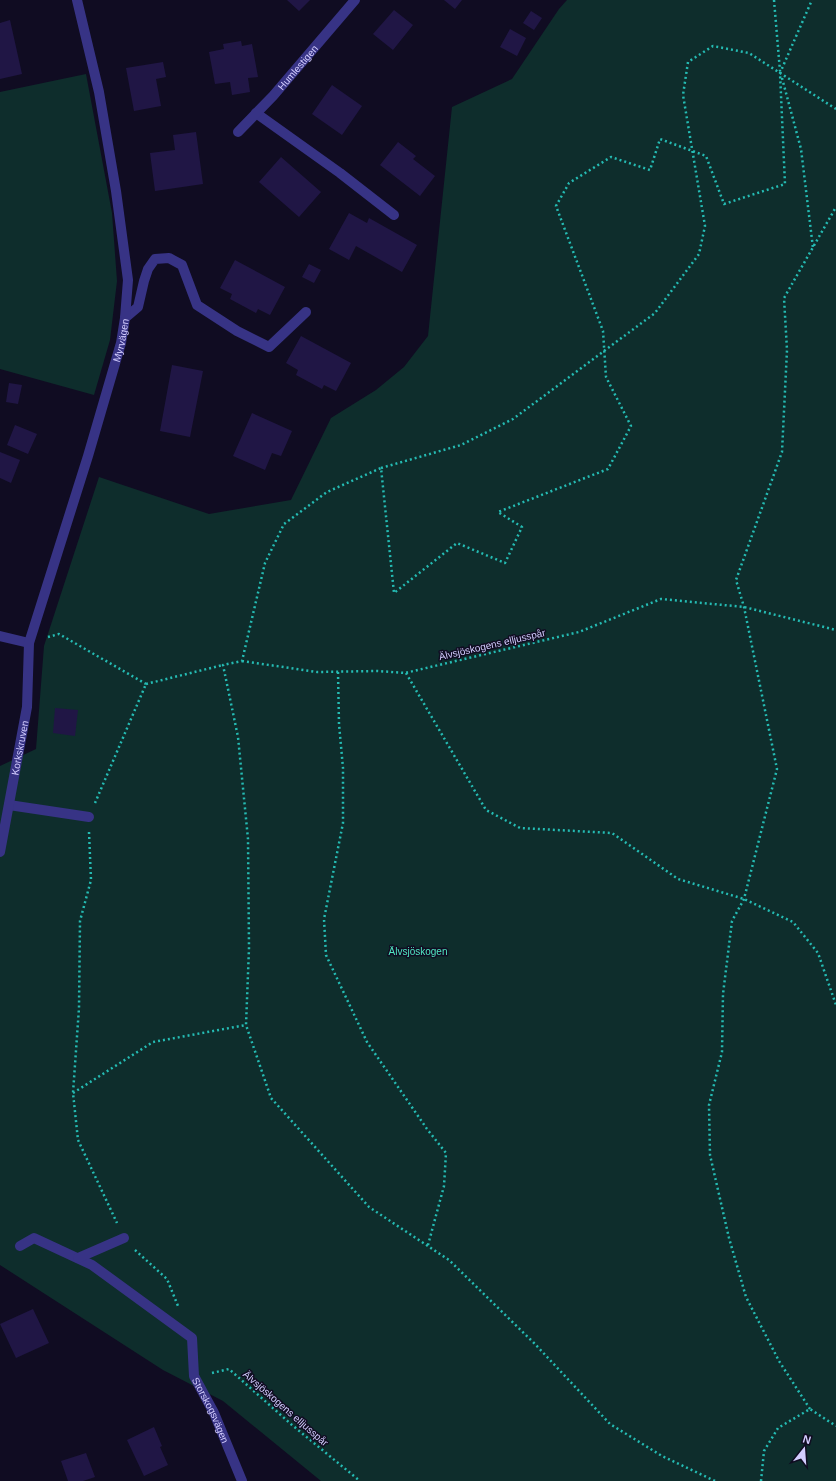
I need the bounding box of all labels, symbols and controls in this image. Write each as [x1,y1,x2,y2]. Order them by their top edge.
street label: Humlestigen [276,43,320,92]
street label: Myrvägen [111,318,131,363]
street label: Älvsjöskogens elljusspår [438,627,547,662]
street label: Korkskruven [9,720,30,776]
park label: Älvsjöskogen [389,946,447,957]
street label: Älvsjöskogens elljusspår [241,1368,331,1449]
street label: Storskogsvägen [190,1376,231,1445]
north arrow [784,1429,824,1469]
text: N [801,1433,813,1446]

